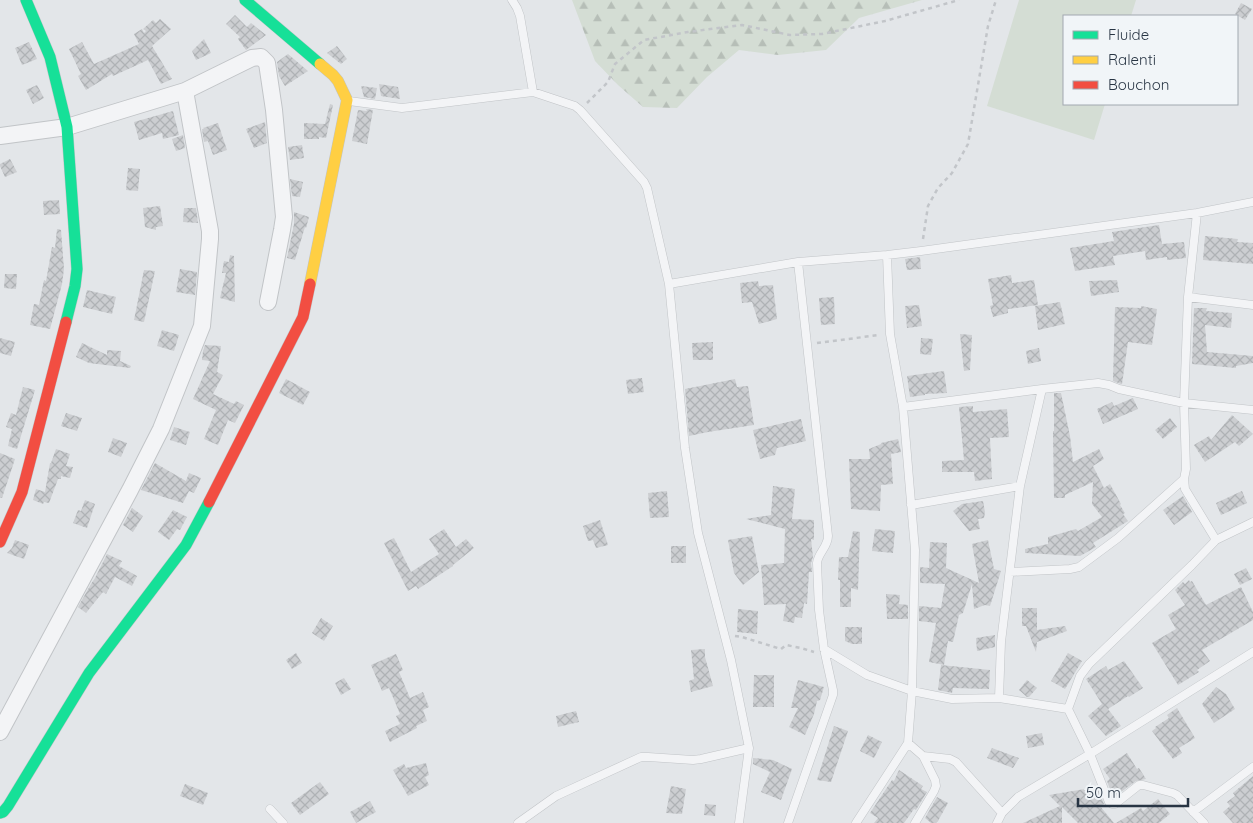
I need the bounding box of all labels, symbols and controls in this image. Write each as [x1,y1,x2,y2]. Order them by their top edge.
legend [1063,15,1238,105]
text: Fluide [1108,25,1149,44]
text: Ralenti [1108,50,1156,69]
text: Bouchon [1108,75,1169,94]
scale bar [1078,776,1188,808]
text: 50 m [1086,783,1121,802]

